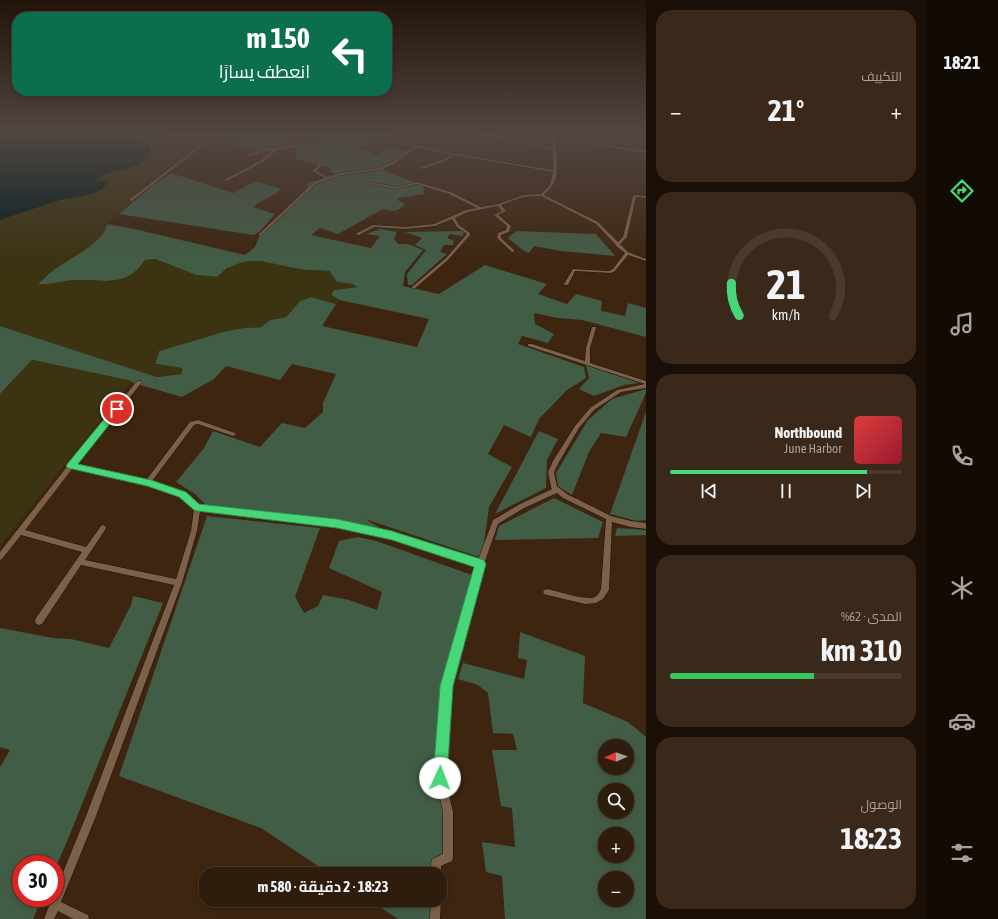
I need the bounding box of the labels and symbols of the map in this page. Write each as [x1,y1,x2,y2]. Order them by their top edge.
pin [100,392,134,426]
north arrow [598,739,634,775]
position arrow [419,757,461,799]
speed limit sign: 30 [12,855,64,907]

